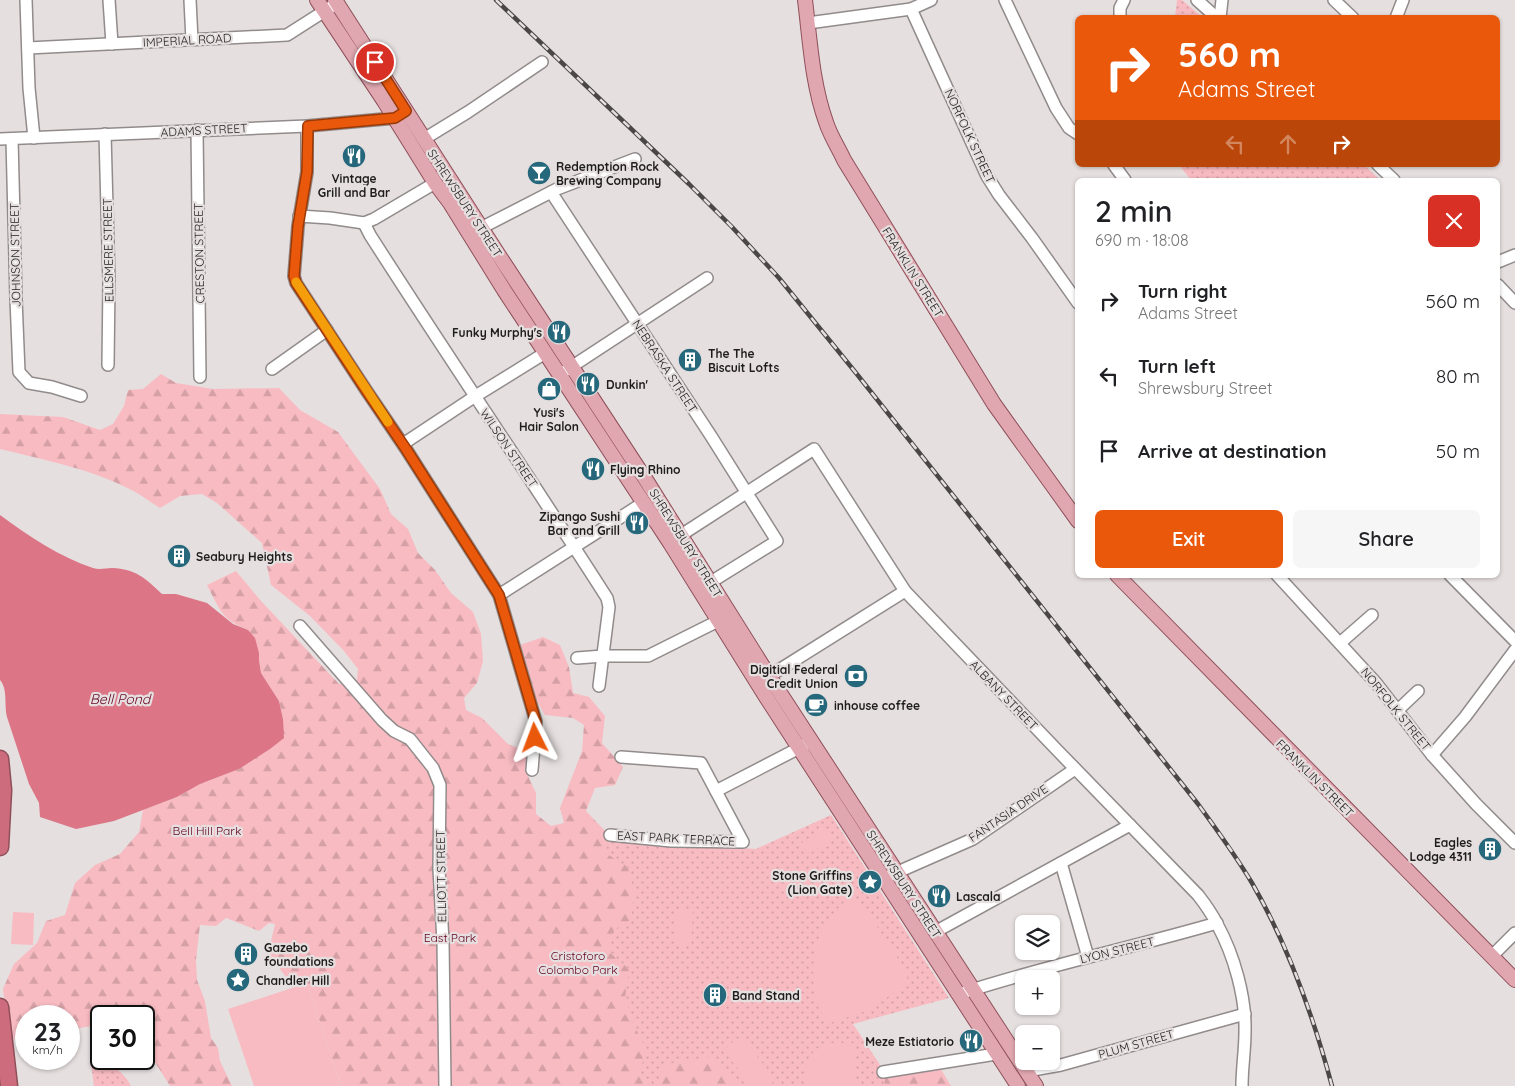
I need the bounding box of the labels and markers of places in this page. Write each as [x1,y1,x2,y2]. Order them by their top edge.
pin [354,41,396,83]
restaurant icon: Vintage Grill and Bar [341,143,367,169]
place label: Redemption Rock Brewing Company [556,159,661,188]
bar icon: Redemption Rock Brewing Company [526,160,552,186]
place label: Vintage Grill and Bar [318,171,390,200]
restaurant icon: Funky Murphy's [546,319,572,345]
place label: Funky Murphy's [452,325,542,340]
place label: The The Biscuit Lofts [708,346,780,375]
building icon: The The Biscuit Lofts [677,347,703,373]
restaurant icon: Dunkin' [575,371,601,397]
shop icon: Yusi's Hair Salon [536,376,562,402]
place label: Dunkin' [606,377,649,392]
place label: Yusi's Hair Salon [519,405,579,434]
restaurant icon: Flying Rhino [580,456,606,482]
place label: Flying Rhino [610,462,681,477]
place label: Zipango Sushi Bar and Grill [539,509,620,538]
restaurant icon: Zipango Sushi Bar and Grill [624,510,650,536]
building icon: Seabury Heights [166,543,192,569]
place label: Seabury Heights [196,549,292,564]
place label: Digitial Federal Credit Union [750,662,838,691]
bank icon: Digitial Federal Credit Union [843,663,869,689]
cafe icon: inhouse coffee [803,692,829,718]
place label: inhouse coffee [834,698,920,713]
place label: Eagles Lodge 4311 [1410,835,1472,864]
building icon: Eagles Lodge 4311 [1477,836,1503,862]
place label: Stone Griffins (Lion Gate) [772,868,852,897]
place icon: Stone Griffins (Lion Gate) [857,869,883,895]
restaurant icon: Lascala [926,883,952,909]
place label: Lascala [956,889,1001,904]
place label: Gazebo foundations [264,940,334,969]
building icon: Gazebo foundations [233,941,259,967]
place icon: Chandler Hill [225,967,251,993]
place label: Chandler Hill [256,973,330,988]
building icon: Band Stand [702,982,728,1008]
place label: Band Stand [732,988,800,1003]
restaurant icon: Meze Estiatorio [958,1028,984,1054]
place label: Meze Estiatorio [865,1034,955,1049]

